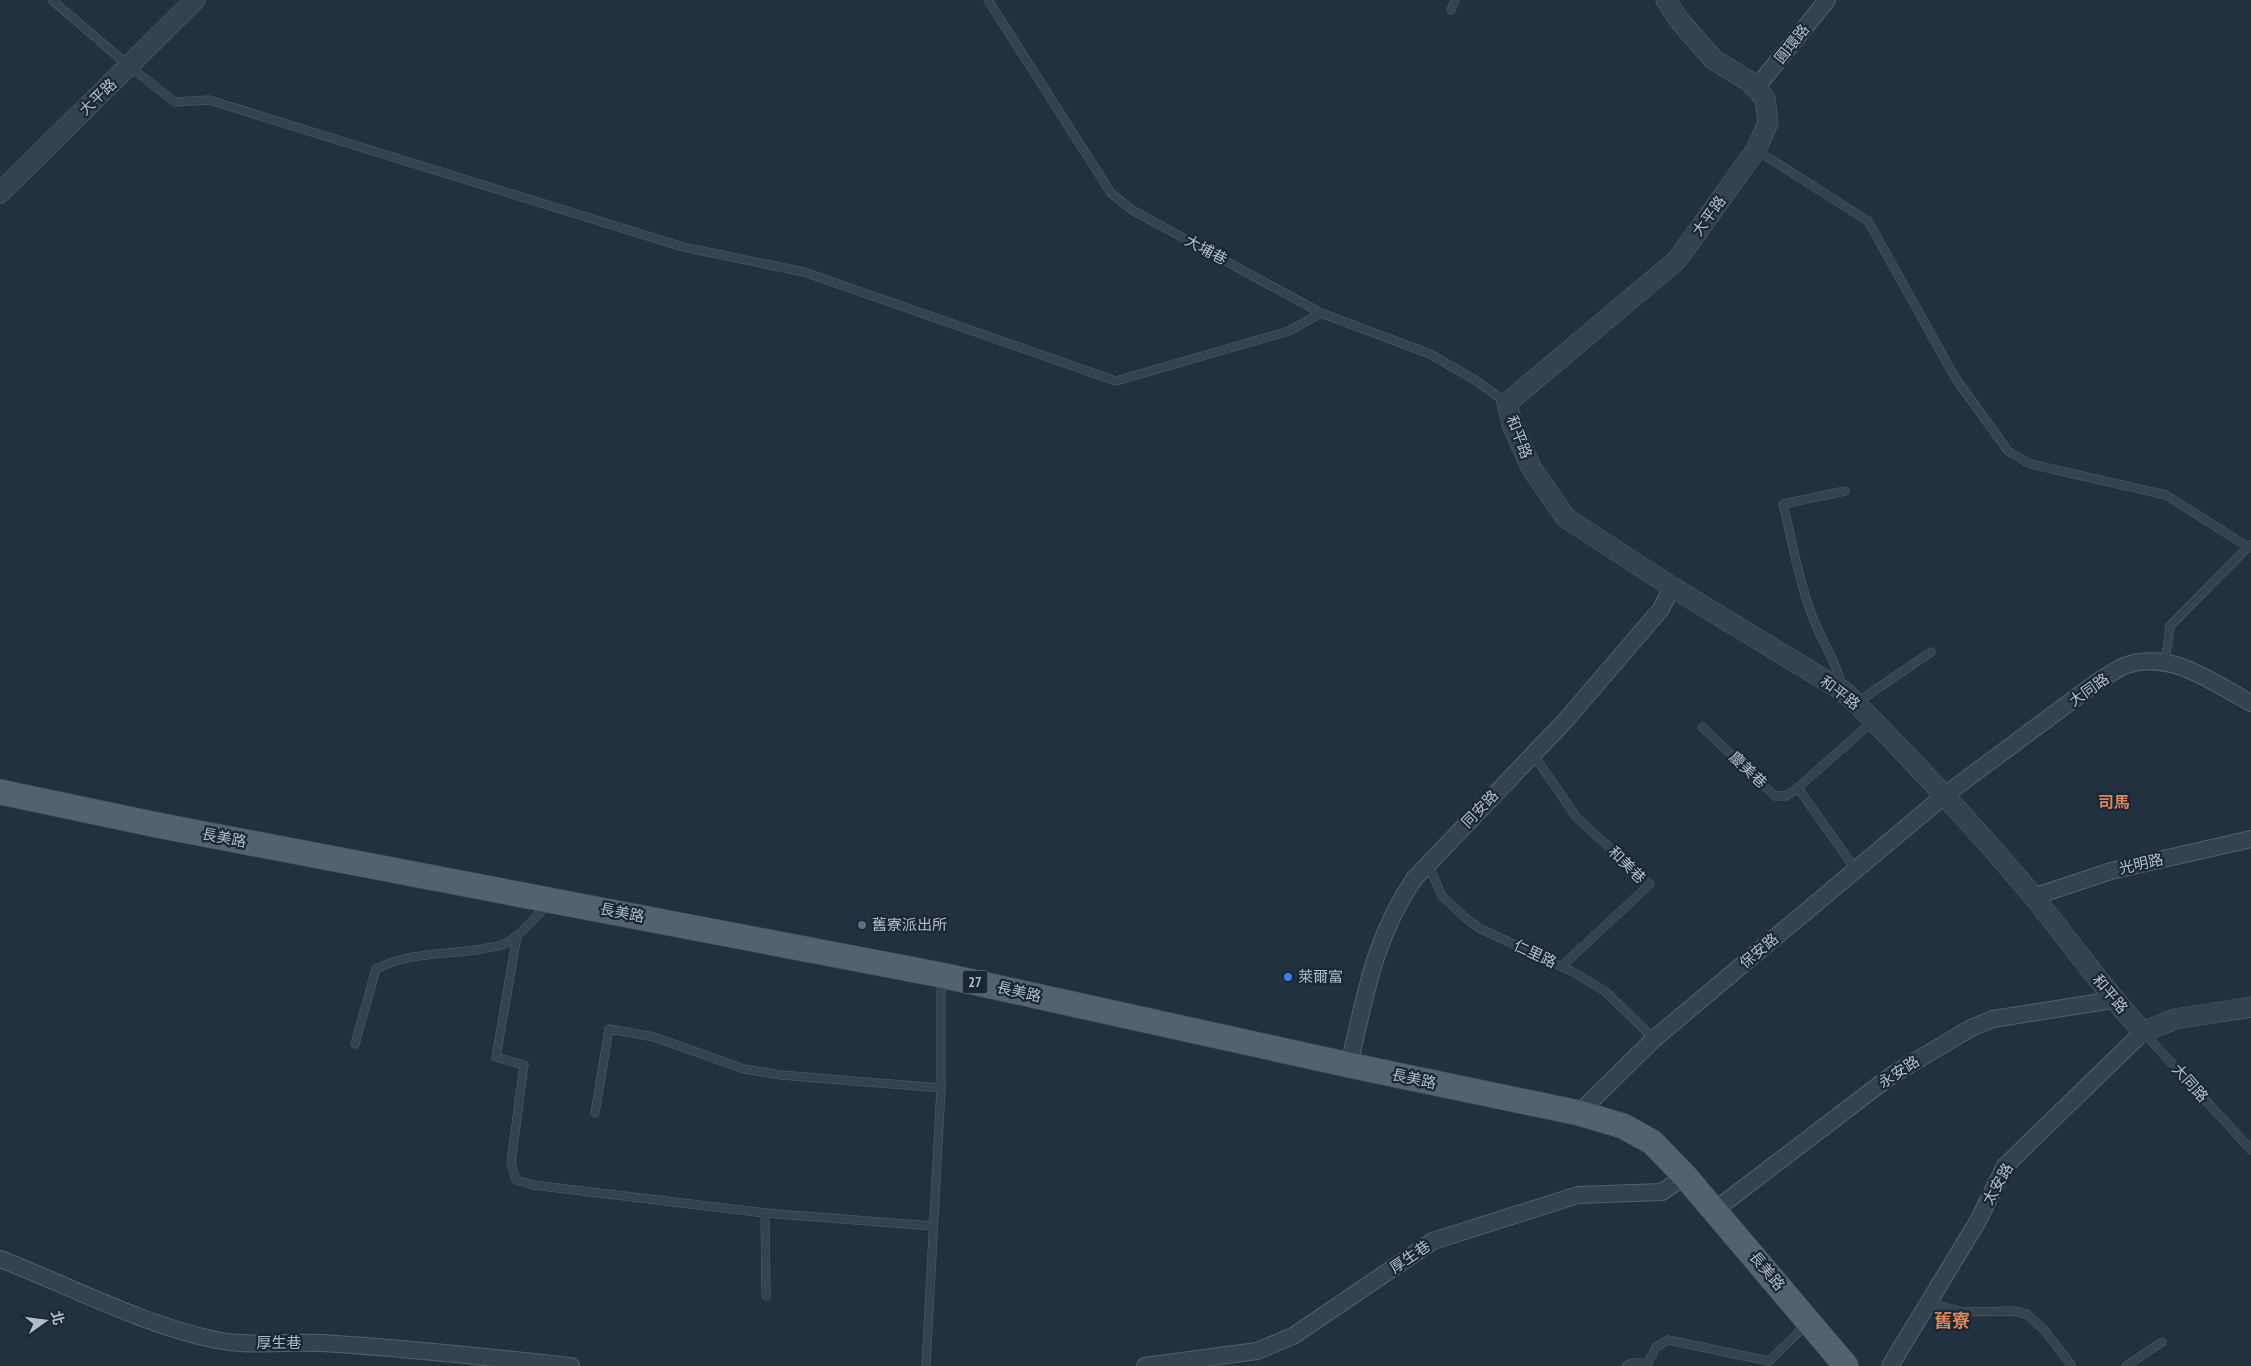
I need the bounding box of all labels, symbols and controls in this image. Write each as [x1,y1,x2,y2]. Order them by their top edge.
street label: 圓環路 [1770,20,1813,67]
street label: 大平路 [75,74,120,119]
street label: 大平路 [1688,192,1730,239]
street label: 大埔巷 [1182,231,1231,269]
street label: 和平路 [1503,412,1536,461]
street label: 大同路 [2065,669,2113,710]
street label: 和平路 [1817,671,1864,714]
street label: 慶美巷 [1725,747,1771,792]
street label: 同安路 [1457,786,1502,831]
district label: 司馬 [2098,792,2130,812]
street label: 長美路 [200,824,248,851]
street label: 和美巷 [1605,842,1650,887]
street label: 光明路 [2117,849,2165,878]
street label: 長美路 [598,899,646,926]
place label: 舊寮派出所 [872,915,947,934]
marker: 舊寮派出所 [856,919,868,931]
street label: 保安路 [1735,929,1782,972]
street label: 仁里路 [1511,935,1560,972]
place label: 萊爾富 [1298,967,1343,986]
road number: 27 [962,970,988,994]
street label: 和平路 [2089,970,2132,1017]
marker: 萊爾富 [1282,971,1294,983]
street label: 長美路 [995,977,1043,1006]
street label: 永安路 [1875,1051,1923,1092]
street label: 大同路 [2168,1060,2212,1106]
street label: 長美路 [1390,1065,1438,1092]
street label: 太安路 [1978,1160,2017,1208]
street label: 厚生巷 [1386,1236,1434,1277]
street label: 長美路 [1746,1247,1789,1294]
north arrow [20,1296,70,1346]
text: 北 [47,1309,68,1327]
district label: 舊寮 [1934,1309,1970,1332]
street label: 厚生巷 [256,1333,302,1352]

